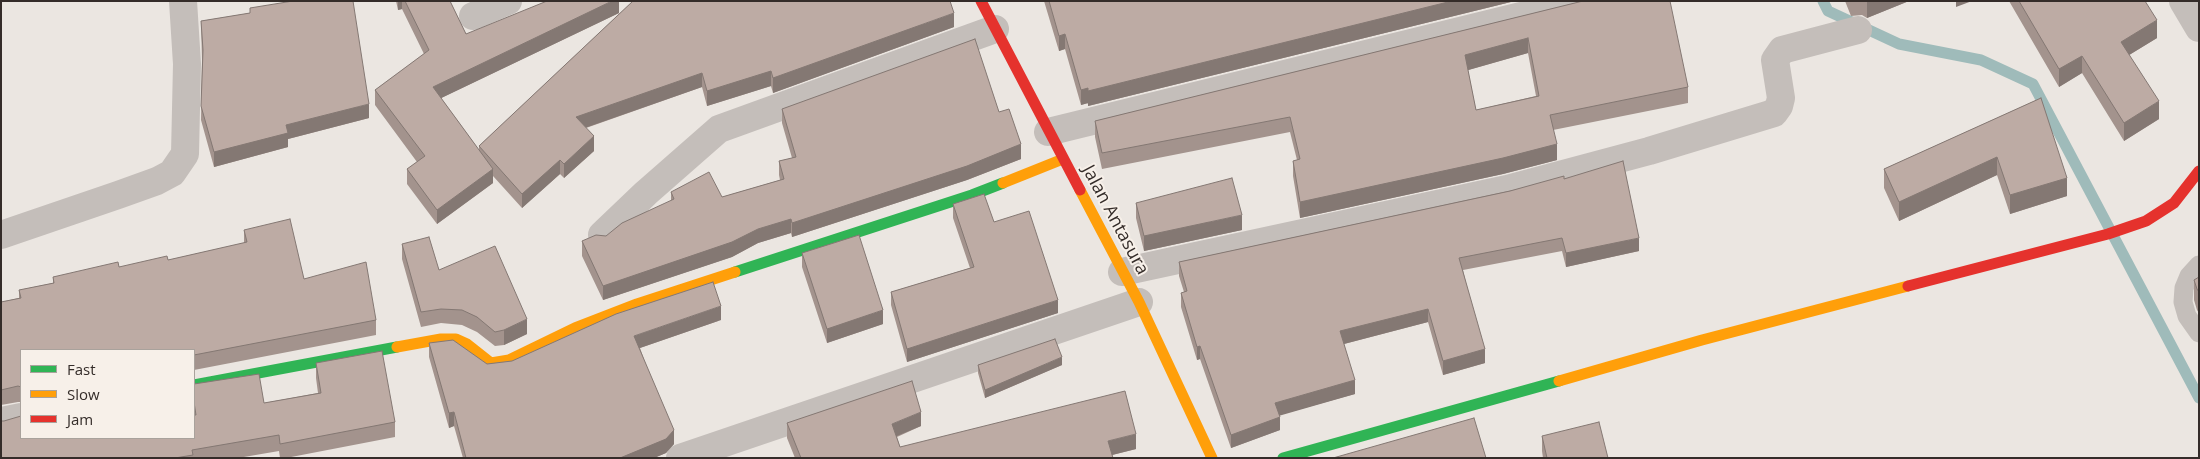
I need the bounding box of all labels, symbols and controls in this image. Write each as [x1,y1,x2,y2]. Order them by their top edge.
street label: Jalan Antasura [1077,162,1153,278]
legend [20,349,195,439]
text: Fast [67,359,96,379]
text: Slow [67,384,100,404]
text: Jam [67,409,93,429]

